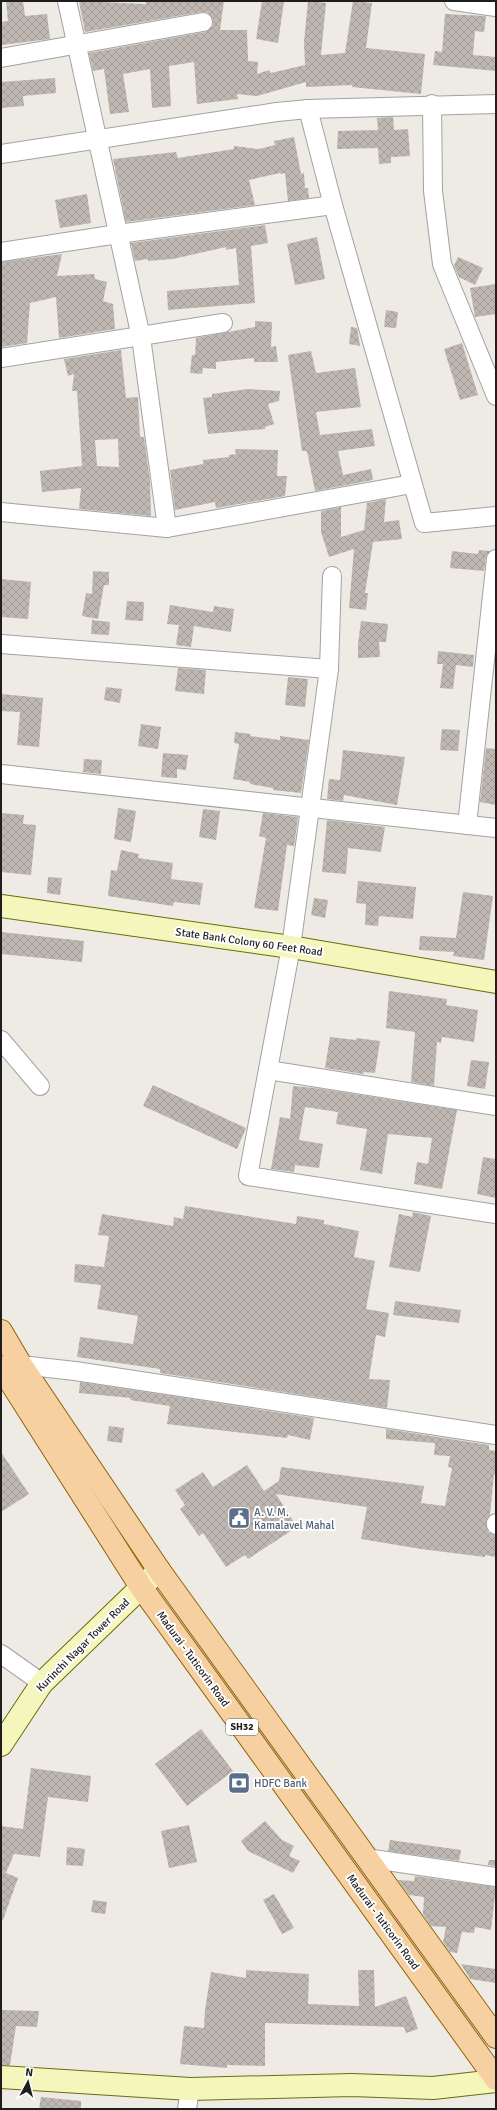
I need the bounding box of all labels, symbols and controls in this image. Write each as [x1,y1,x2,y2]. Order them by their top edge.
street label: State Bank Colony 60 Feet Road [175,925,324,959]
public building icon: A. V. M. Kamalavel Mahal [226,1505,252,1531]
place label: A. V. M. Kamalavel Mahal [254,1506,334,1532]
street label: Kurinchi Nagar Tower Road [34,1596,132,1694]
street label: Madurai - Tuticorin Road [154,1609,232,1709]
road number: SH32 [226,1719,258,1735]
bank icon: HDFC Bank [226,1770,252,1796]
place label: HDFC Bank [254,1777,308,1790]
street label: Madurai - Tuticorin Road [344,1872,422,1972]
north arrow [8,2062,48,2102]
text: N [25,2066,34,2079]

